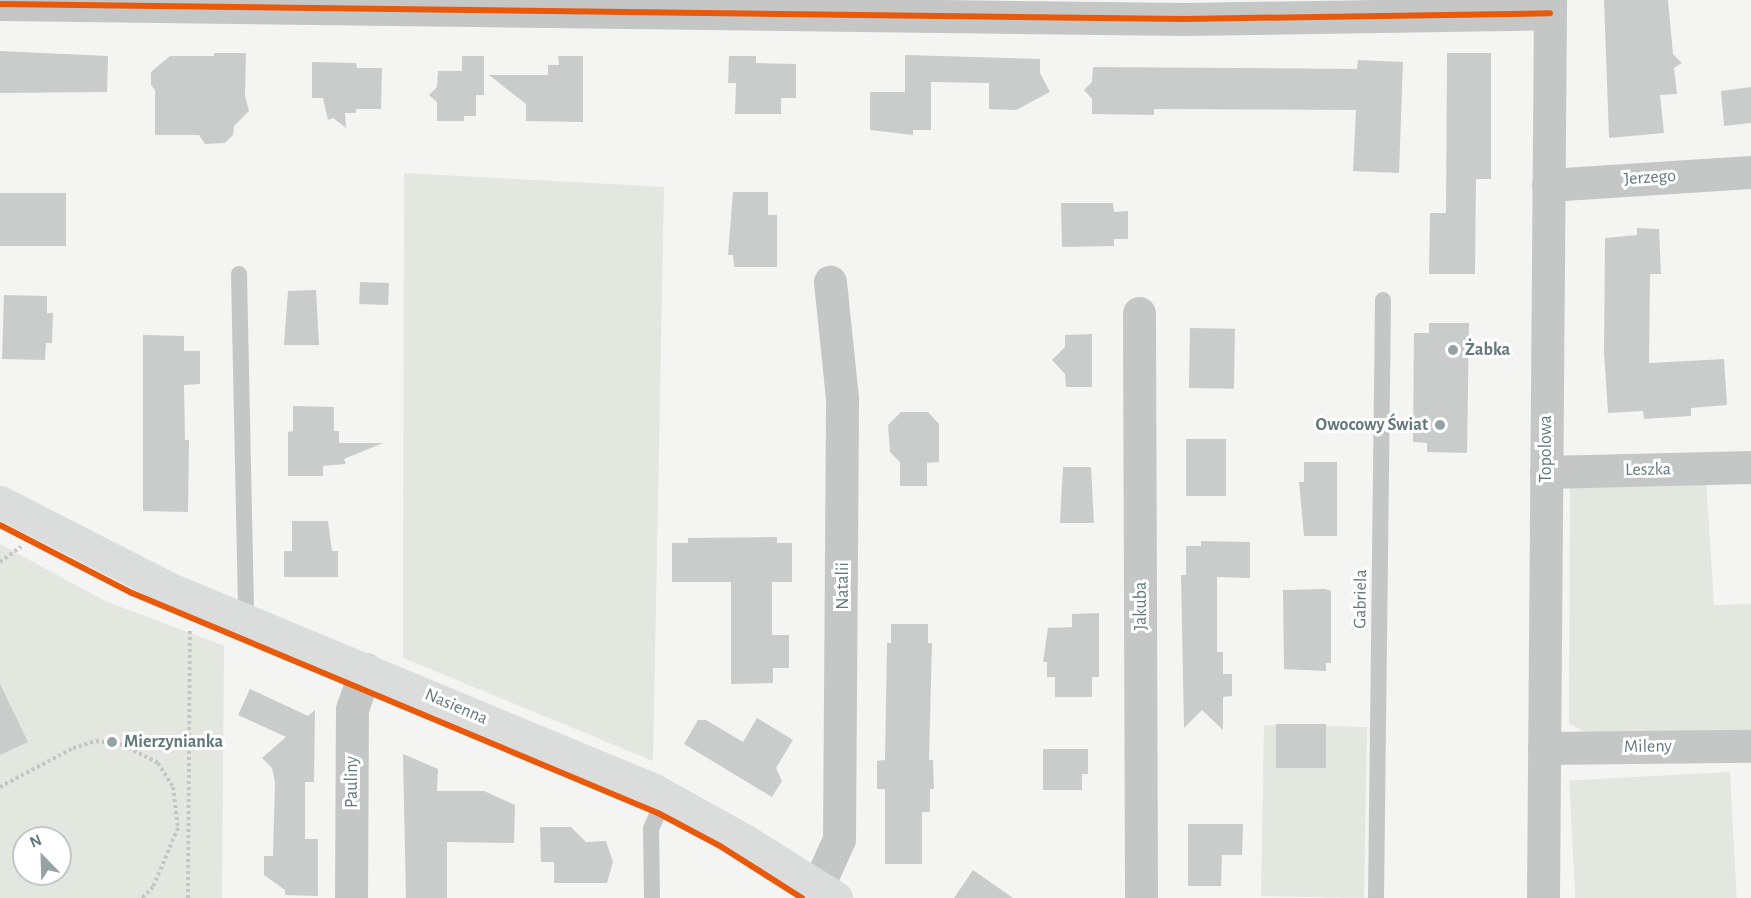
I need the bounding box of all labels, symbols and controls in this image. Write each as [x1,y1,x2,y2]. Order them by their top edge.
street label: Jerzego [1623,165,1677,191]
place label: Żabka [1465,339,1510,361]
marker: Żabka [1446,343,1460,357]
place label: Owocowy Świat [1315,414,1428,436]
street label: Topolowa [1535,415,1557,483]
marker: Owocowy Świat [1433,418,1447,432]
street label: Leszka [1625,459,1671,481]
street label: Natalii [832,562,854,610]
street label: Gabriela [1350,569,1372,629]
street label: Jakuba [1130,582,1152,630]
street label: Nasienna [421,684,491,730]
place label: Mierzynianka [124,731,223,753]
marker: Mierzynianka [105,735,119,749]
street label: Mileny [1624,736,1672,758]
street label: Pauliny [341,756,363,808]
north arrow [12,826,72,886]
text: N [28,832,44,851]

